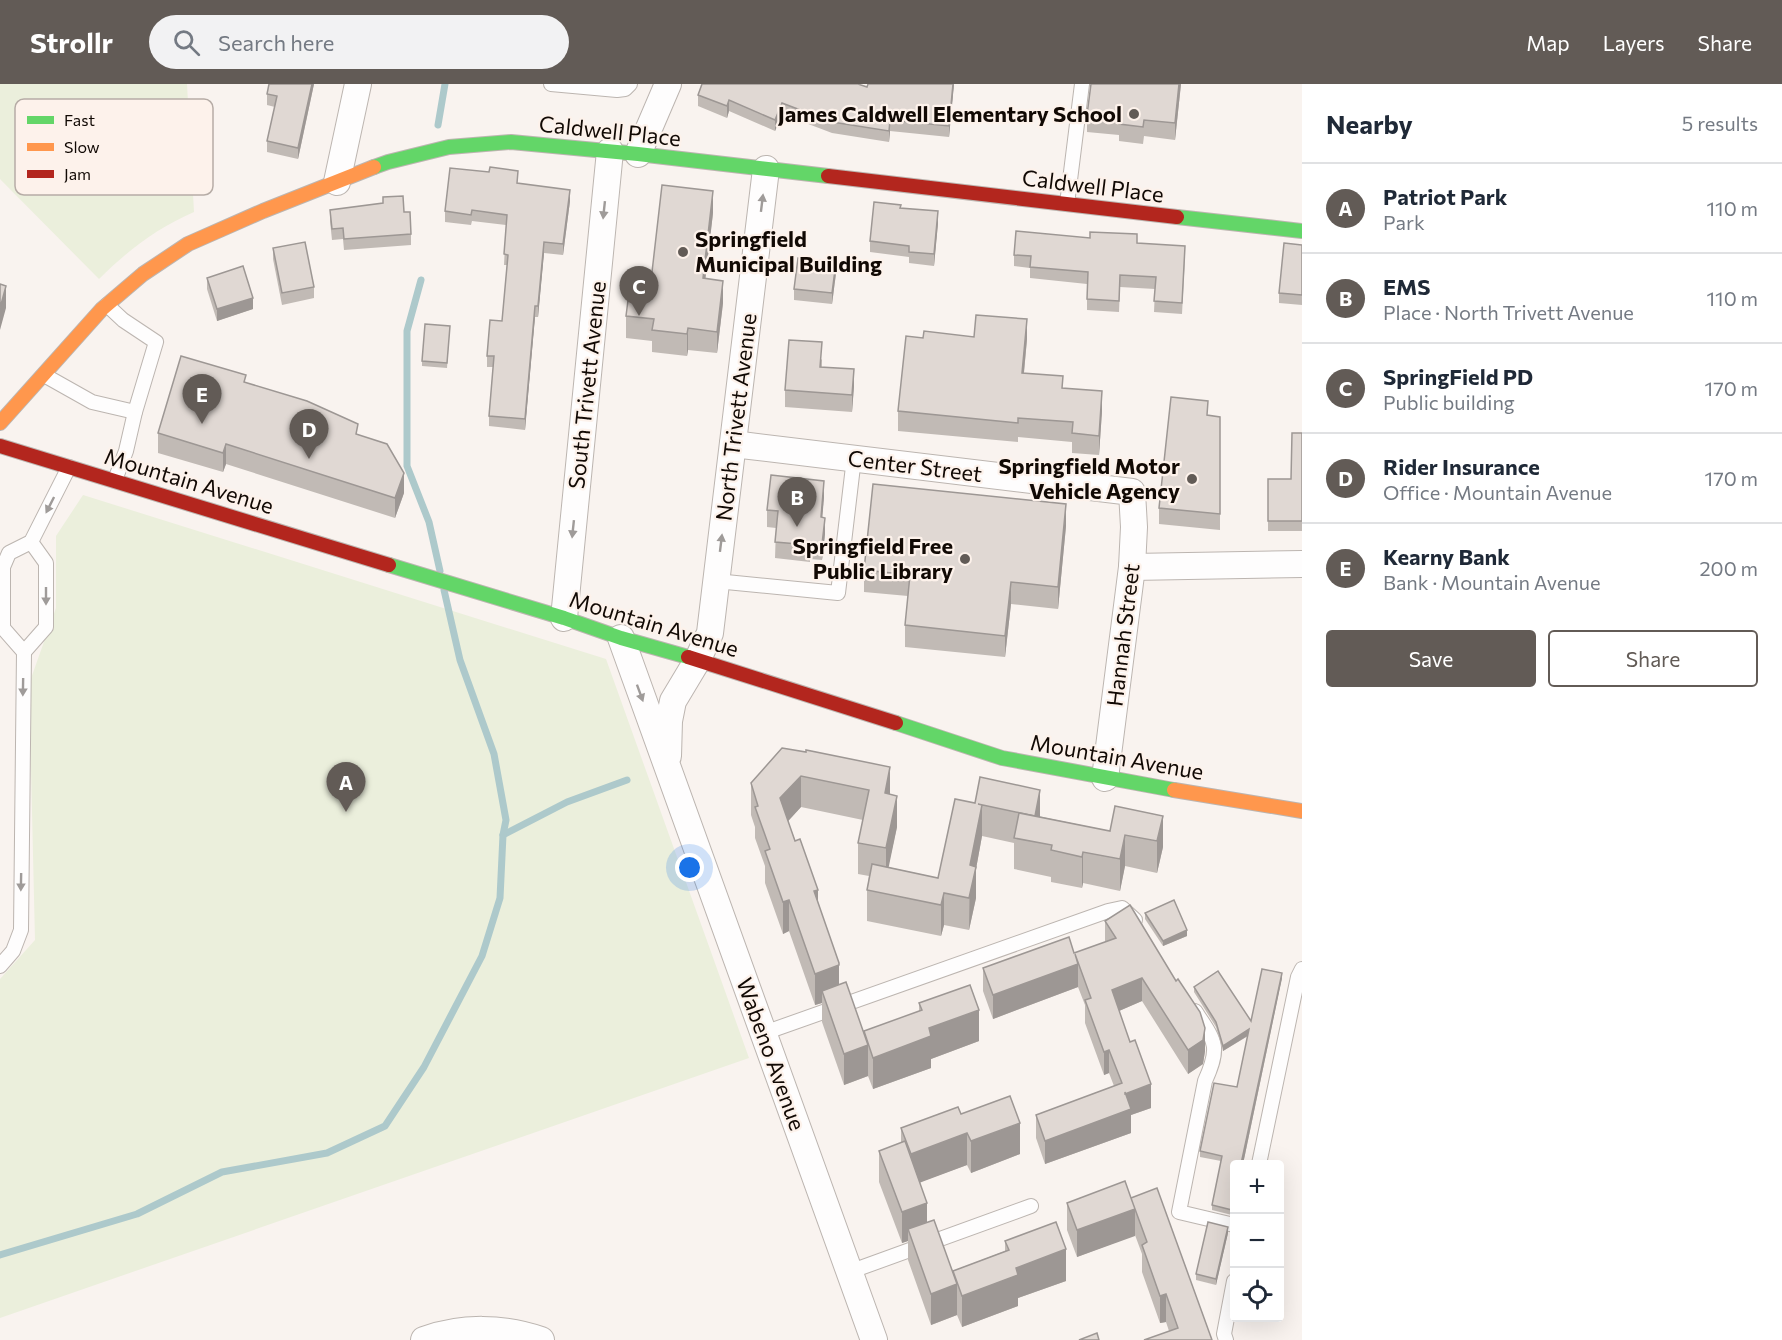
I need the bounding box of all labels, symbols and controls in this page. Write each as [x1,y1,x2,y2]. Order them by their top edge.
search box [149,15,569,69]
text: Strollr [30,25,113,59]
icon: search [170,26,203,59]
text: Search here [218,29,334,56]
text: Map [1526,30,1570,55]
text: Layers [1603,30,1665,55]
text: Share [1698,30,1752,55]
legend [15,99,213,195]
place label: James Caldwell Elementary School [778,100,1122,127]
marker: James Caldwell Elementary School [1127,107,1141,121]
text: Nearby [1326,108,1413,139]
text: Fast [64,110,95,129]
street label: Caldwell Place [538,110,682,151]
text: 5 results [1682,111,1758,135]
text: Slow [64,137,100,156]
street label: Caldwell Place [1021,163,1165,208]
text: Jam [64,164,91,183]
text: Patriot Park [1383,183,1508,210]
one-way arrow [757,194,767,213]
text: A [1338,196,1353,220]
text: 110 m [1707,196,1758,220]
one-way arrow [599,200,609,219]
text: Park [1383,210,1425,234]
place label: Springfield Municipal Building [695,225,882,277]
marker: Springfield Municipal Building [676,245,690,259]
pin: C [620,266,658,316]
text: EMS [1383,273,1431,300]
street label: South Trivett Avenue [562,280,611,490]
text: B [1339,286,1352,310]
text: 110 m [1707,286,1758,310]
text: Place · North Trivett Avenue [1383,300,1634,324]
street label: North Trivett Avenue [709,312,762,522]
text: SpringField PD [1383,363,1533,390]
pin: E [182,374,222,424]
text: C [1339,376,1352,400]
text: 170 m [1705,376,1758,400]
text: Public building [1383,390,1515,414]
pin: D [290,410,328,459]
street label: Mountain Avenue [101,442,277,519]
street label: Center Street [846,444,984,487]
place label: Springfield Motor Vehicle Agency [998,452,1180,504]
text: Rider Insurance [1383,453,1540,480]
text: D [1338,466,1353,490]
text: 170 m [1705,466,1758,490]
marker: Springfield Motor Vehicle Agency [1185,472,1199,486]
pin: B [778,478,816,527]
text: Office · Mountain Avenue [1383,480,1612,504]
one-way arrow [45,496,55,513]
one-way arrow [568,520,578,539]
place label: Springfield Free Public Library [792,532,953,584]
one-way arrow [716,533,726,552]
text: Kearny Bank [1383,543,1510,570]
marker: Springfield Free Public Library [958,552,972,566]
text: E [1340,556,1351,580]
text: 200 m [1700,556,1758,580]
street label: Hannah Street [1100,562,1145,708]
text: Bank · Mountain Avenue [1383,570,1601,594]
street label: Mountain Avenue [566,585,742,662]
one-way arrow [41,586,51,605]
button: Save [1326,630,1536,687]
button: Share [1548,630,1758,687]
one-way arrow [19,677,28,696]
one-way arrow [635,684,645,702]
street label: Mountain Avenue [1028,728,1206,785]
pin: A [326,762,366,812]
your location [675,853,704,882]
one-way arrow [16,872,26,891]
street label: Wabeno Avenue [731,974,812,1134]
map controls [1230,1160,1284,1322]
button: + [1230,1160,1284,1214]
button: − [1230,1214,1284,1268]
button: locate [1230,1268,1284,1322]

